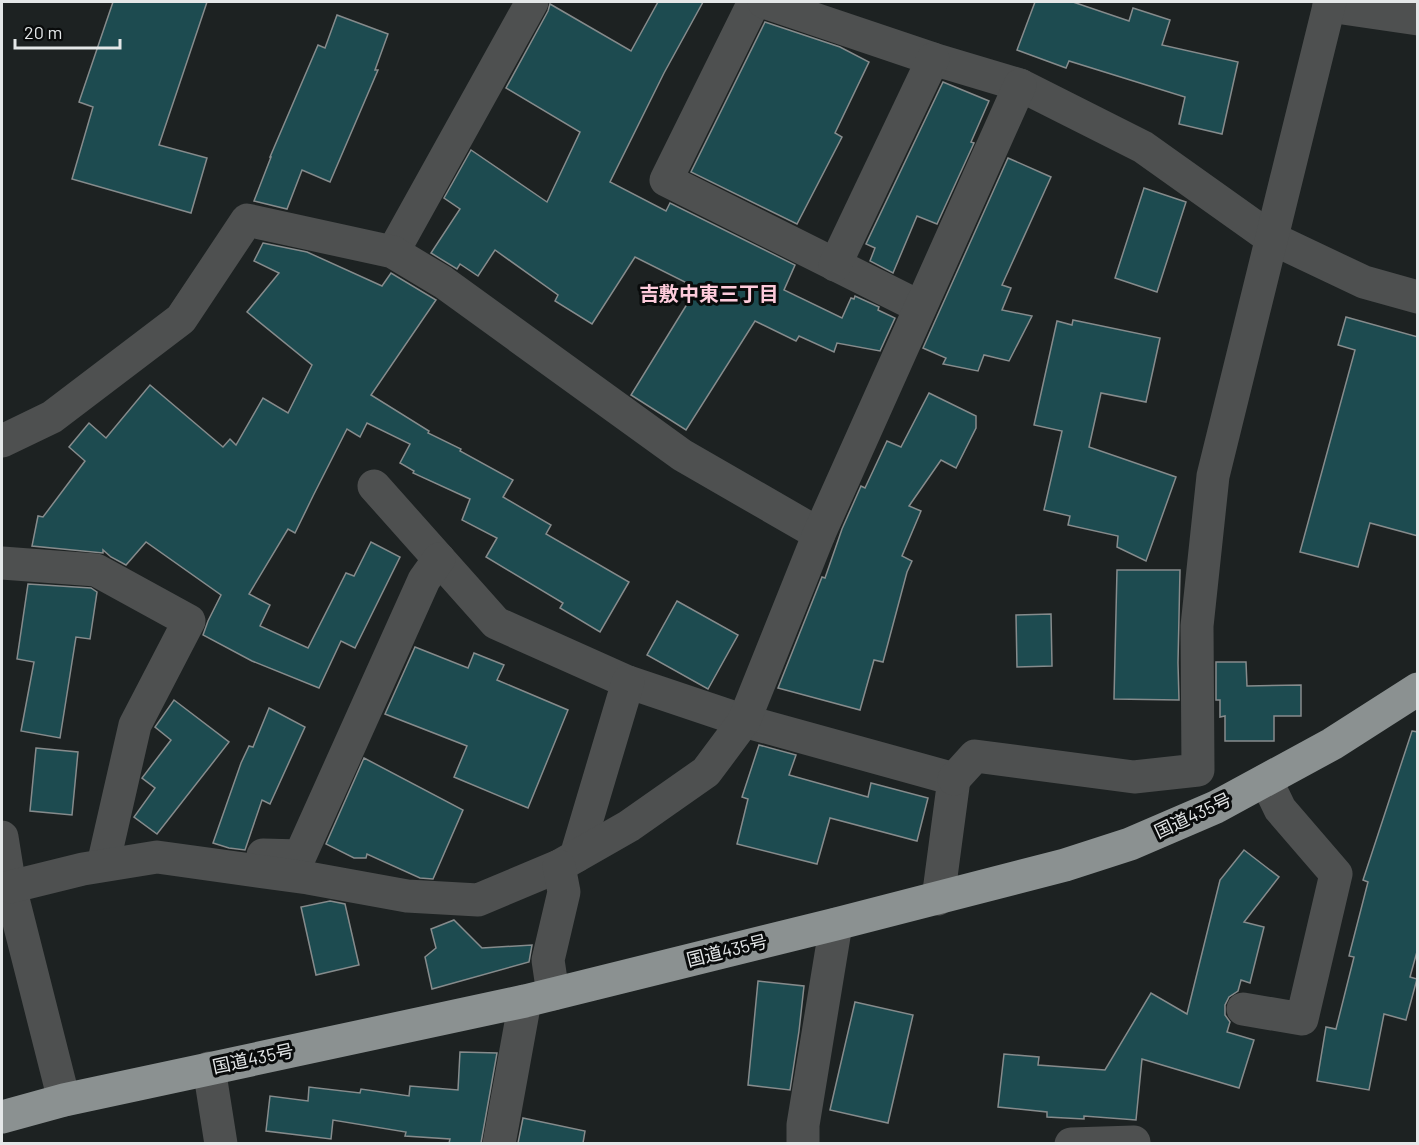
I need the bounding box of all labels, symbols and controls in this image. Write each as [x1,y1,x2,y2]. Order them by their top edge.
scale bar [15,12,120,50]
text: 20 m [24,21,62,43]
district label: 吉敷中東三丁目 [639,281,779,305]
street label: 国道435号 [1151,788,1235,842]
street label: 国道435号 [684,929,769,971]
street label: 国道435号 [210,1039,295,1077]

